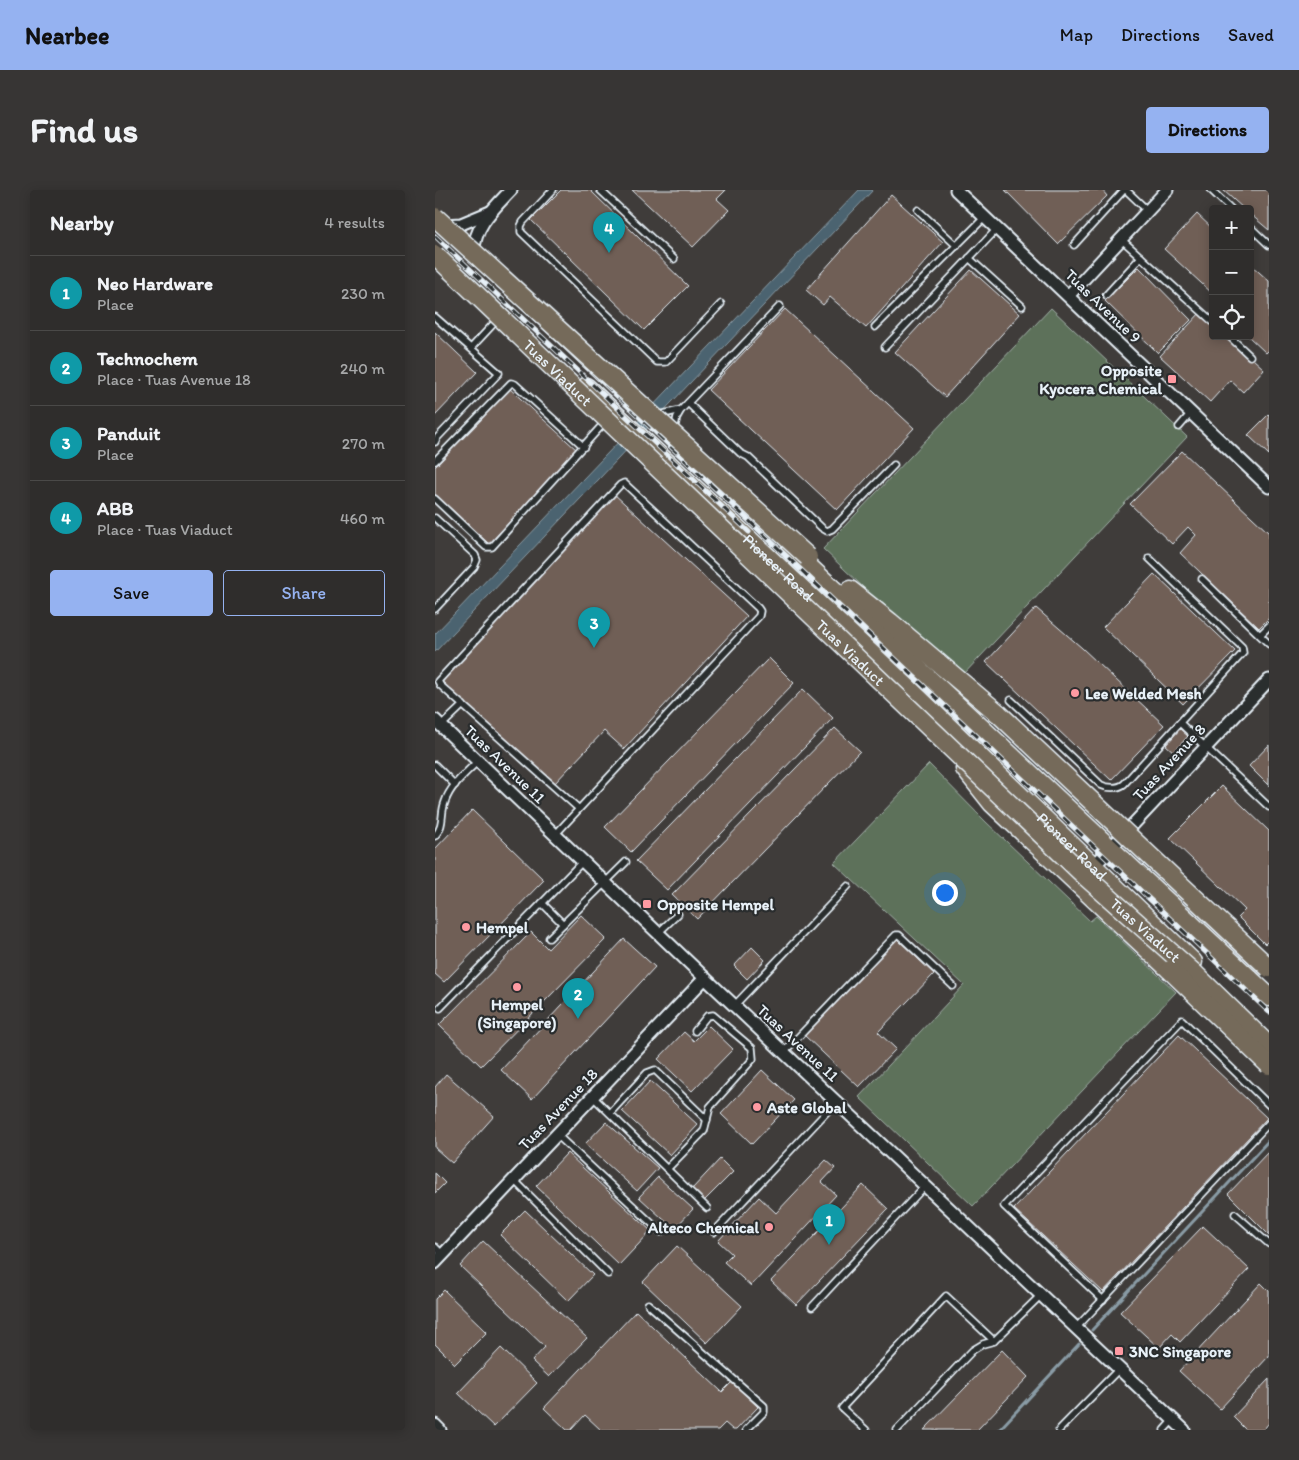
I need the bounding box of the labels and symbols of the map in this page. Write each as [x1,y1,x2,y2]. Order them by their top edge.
pin: 4 [593,212,625,253]
street label: Tuas Avenue 9 [1061,265,1145,347]
street label: Tuas Viaduct [520,335,596,410]
place label: Opposite Kyocera Chemical [1039,361,1162,399]
marker: Opposite Kyocera Chemical [1166,373,1178,385]
street label: Pioneer Road [739,530,819,605]
pin: 3 [578,607,610,648]
street label: Tuas Viaduct [812,615,889,689]
place label: Lee Welded Mesh [1085,684,1203,703]
marker: Lee Welded Mesh [1069,687,1081,699]
street label: Tuas Avenue 8 [1128,719,1210,805]
street label: Tuas Avenue 11 [461,721,550,808]
street label: Pioneer Road [1033,808,1112,885]
your location [932,880,958,906]
street label: Tuas Viaduct [1106,894,1185,966]
place label: Opposite Hempel [657,895,774,915]
marker: Opposite Hempel [641,898,653,910]
place label: Hempel [476,918,529,938]
marker: Hempel [460,921,472,933]
pin: 2 [562,978,594,1019]
marker: Hempel (Singapore) [511,981,523,993]
place label: Hempel (Singapore) [477,995,557,1033]
street label: Tuas Avenue 11 [753,1000,843,1086]
street label: Tuas Avenue 18 [514,1064,602,1154]
place label: Aste Global [766,1098,847,1117]
marker: Aste Global [751,1101,763,1113]
pin: 1 [813,1204,845,1245]
place label: Alteco Chemical [647,1218,759,1237]
marker: Alteco Chemical [763,1221,775,1233]
place label: 3NC Singapore [1129,1342,1231,1362]
marker: 3NC Singapore [1113,1345,1125,1357]

